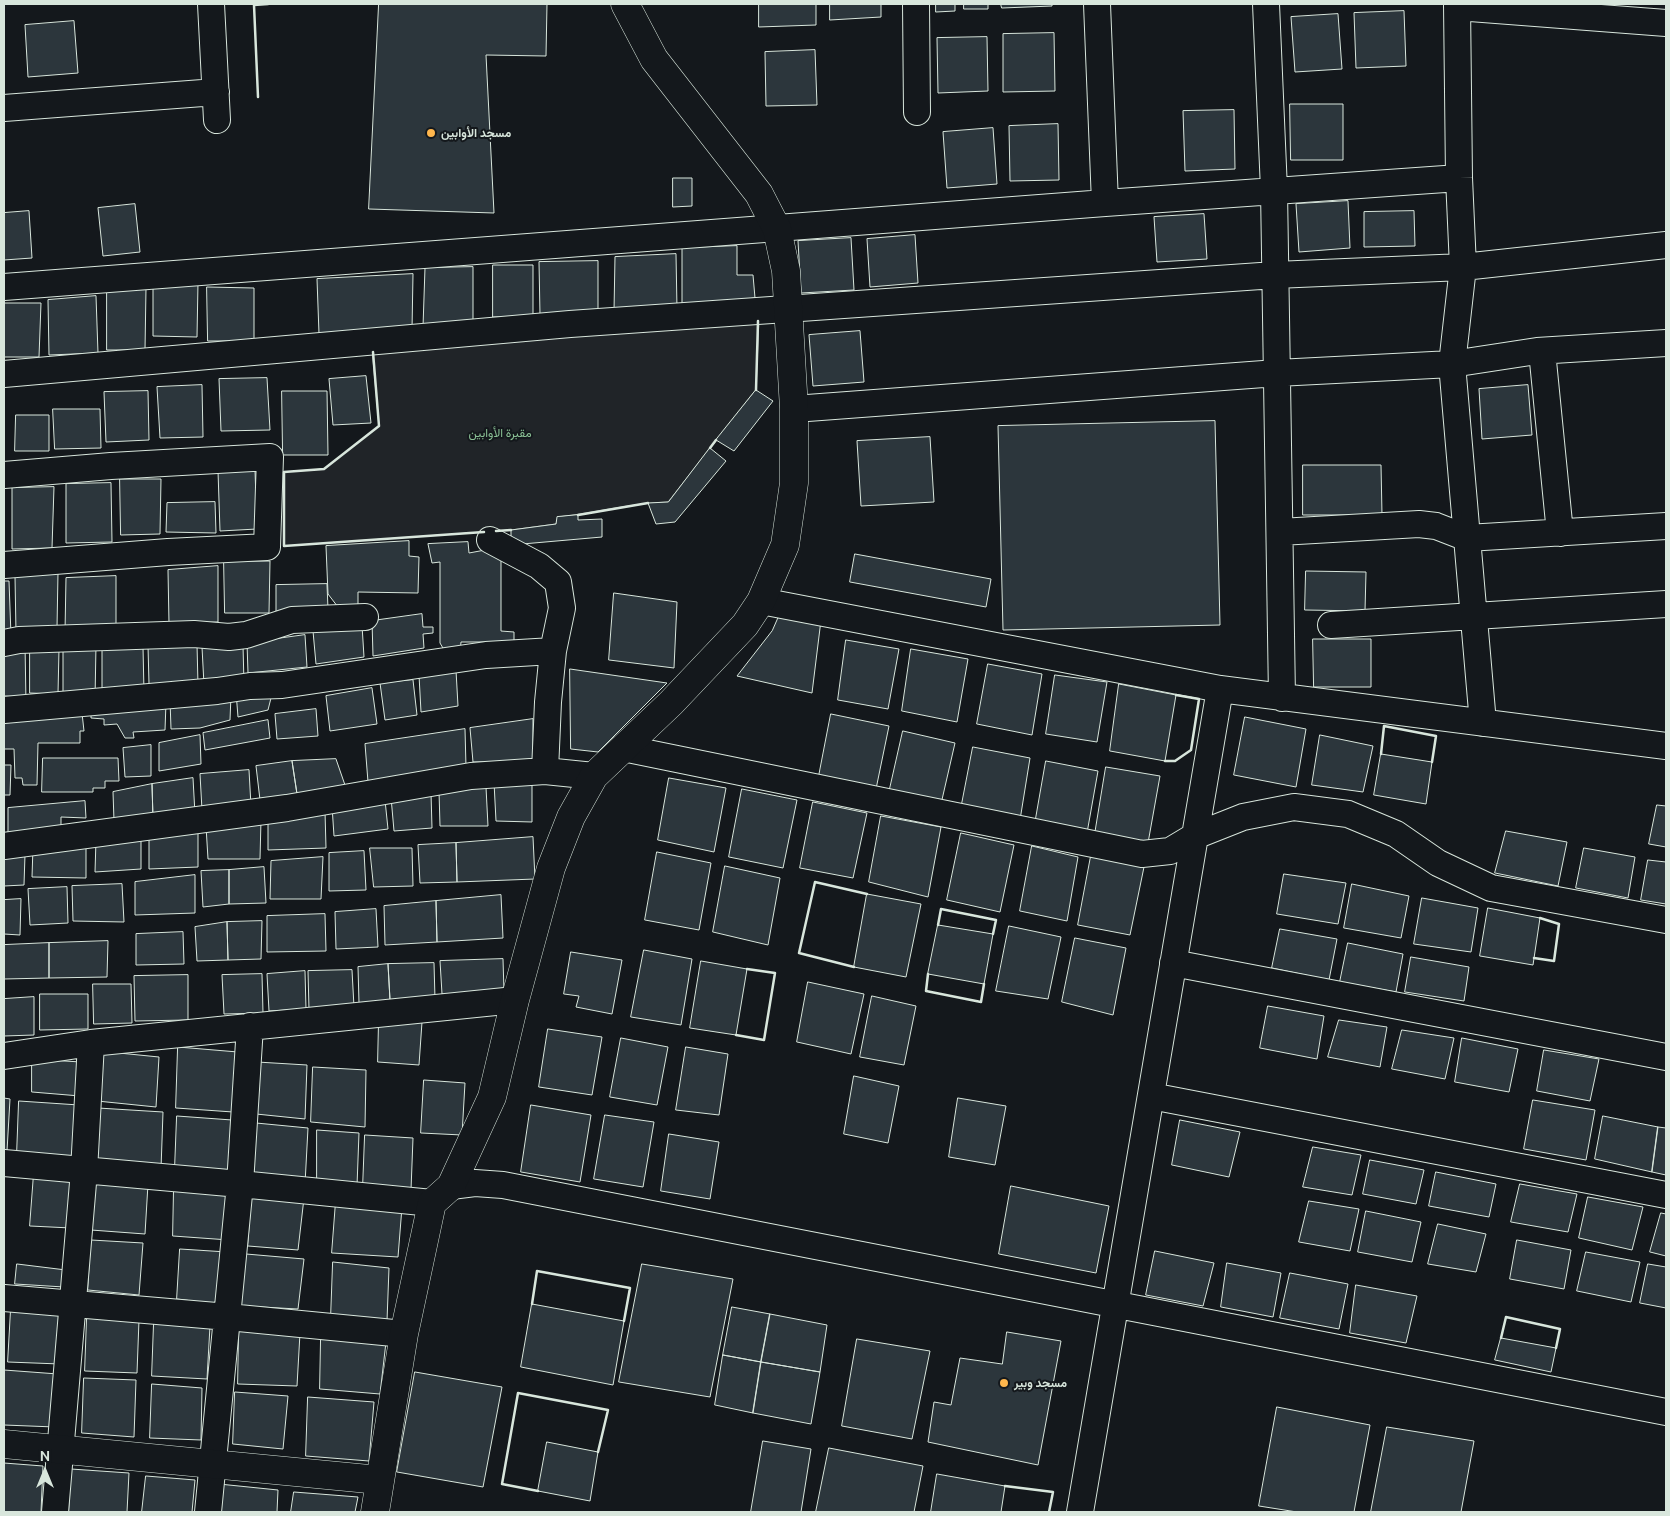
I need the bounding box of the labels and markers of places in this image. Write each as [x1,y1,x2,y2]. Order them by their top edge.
place label: مسجد الأوابين [441,126,511,140]
marker: مسجد الأوابين [425,127,437,139]
place label: مسجد وبير [1014,1376,1067,1390]
marker: مسجد وبير [998,1377,1010,1389]

